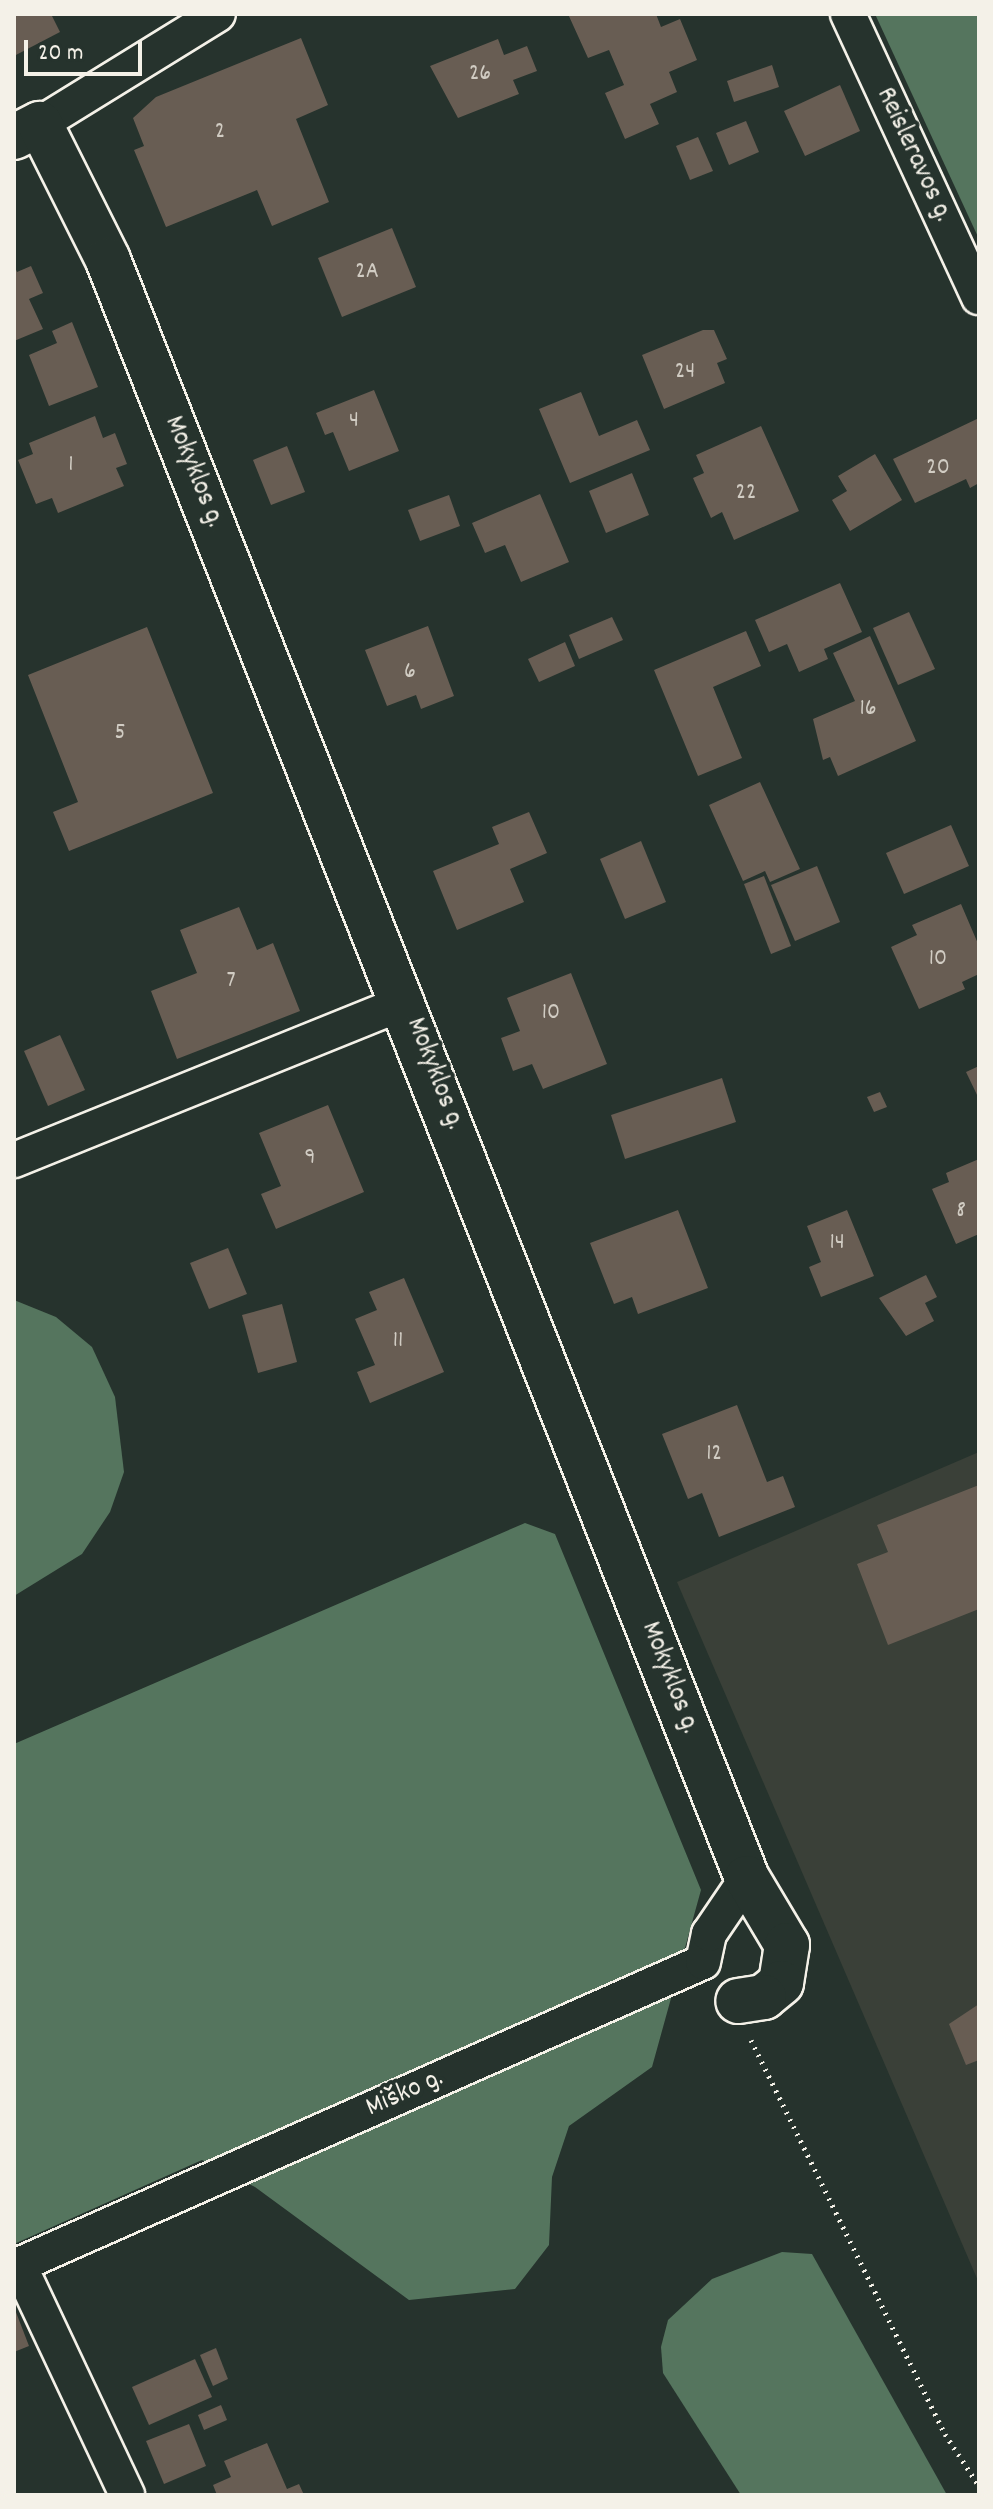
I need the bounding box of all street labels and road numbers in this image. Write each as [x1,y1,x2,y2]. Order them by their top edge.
street label: Reisleravos g. [867,82,959,228]
street label: Mokyklos g. [155,411,231,533]
street label: Mokyklos g. [397,1013,471,1135]
street label: Mokyklos g. [632,1617,706,1739]
street label: Miško g. [361,2062,449,2126]

